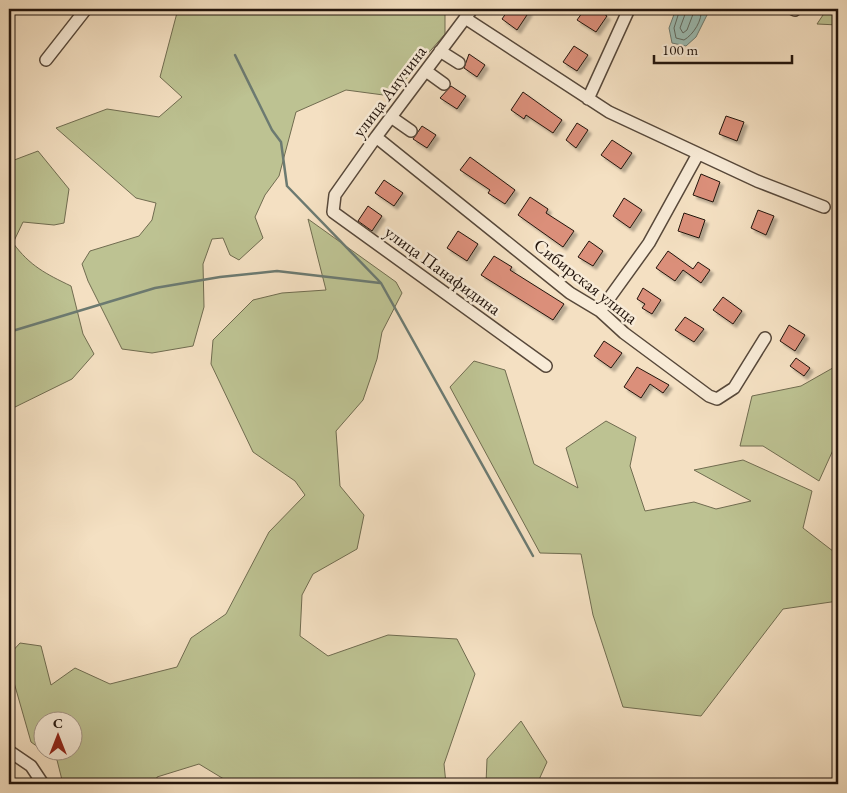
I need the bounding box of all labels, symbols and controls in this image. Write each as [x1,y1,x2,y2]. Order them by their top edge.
scale bar [654,32,792,64]
street label: улица Анучина [347,40,432,142]
text: 100 m [662,40,699,59]
street label: улица Панафидина [380,220,506,321]
street label: Сибирская улица [529,233,643,329]
north arrow [32,710,82,760]
text: С [53,714,63,732]

